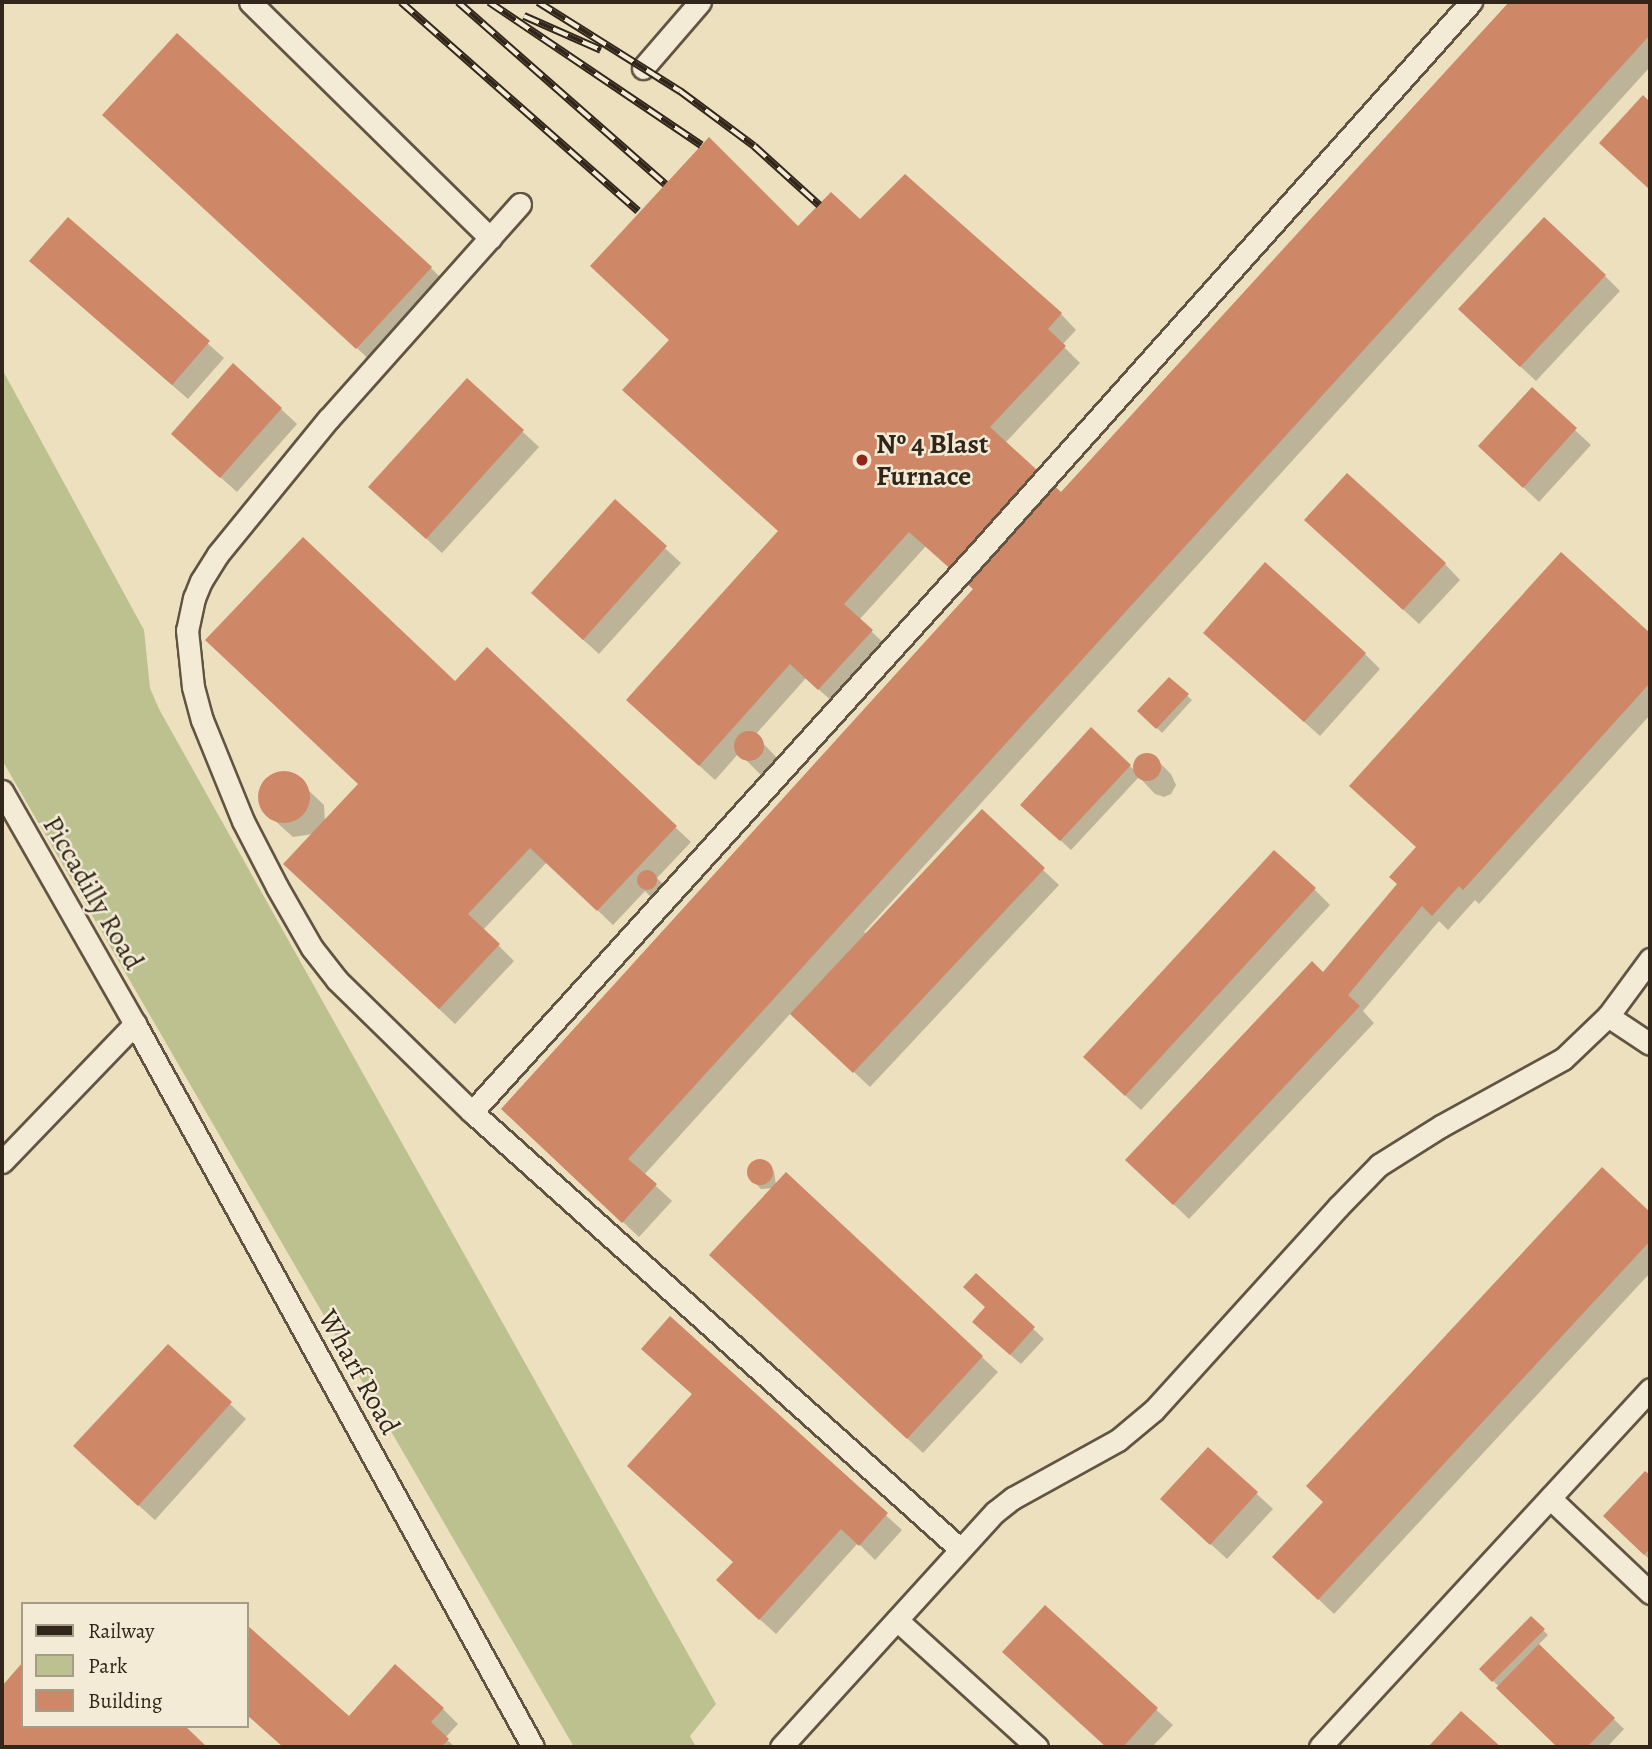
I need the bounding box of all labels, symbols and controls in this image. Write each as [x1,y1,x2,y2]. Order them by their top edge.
place label: Nº 4 Blast Furnace [876,427,988,493]
marker: Nº 4 Blast Furnace [854,452,870,468]
street label: Piccadilly Road [35,810,151,976]
street label: Wharf Road [311,1304,407,1440]
legend [21,1602,248,1728]
text: Railway [88,1617,154,1645]
text: Park [88,1652,127,1680]
text: Building [88,1687,162,1715]

